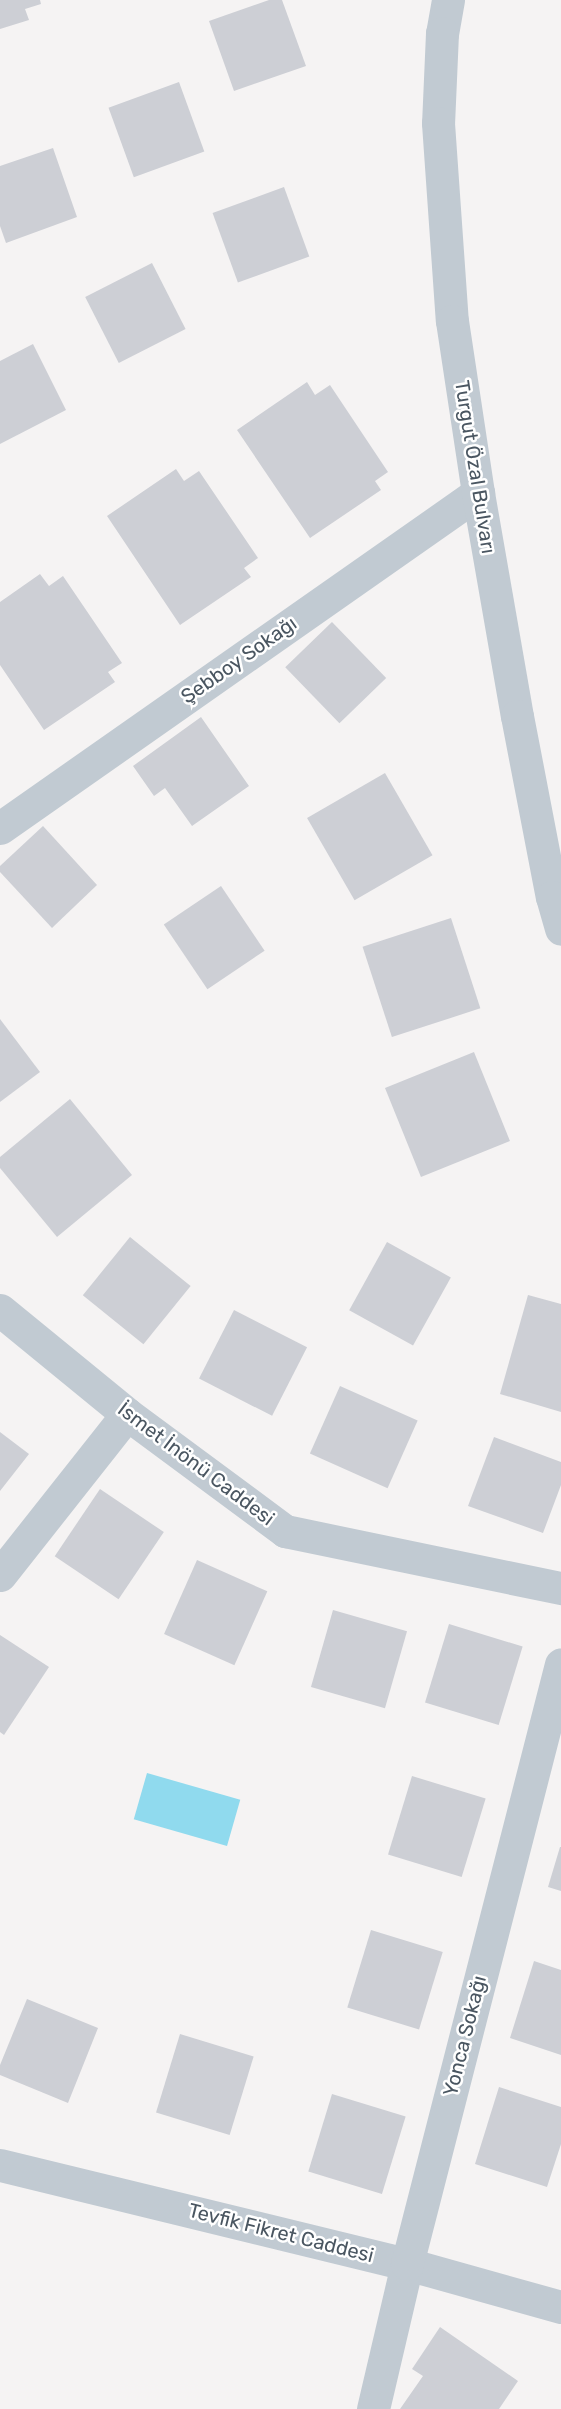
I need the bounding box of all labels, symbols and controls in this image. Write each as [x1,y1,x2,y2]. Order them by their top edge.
street label: Turgut Özal Bulvarı [449,379,501,555]
street label: Şebboy Sokağı [176,611,302,709]
street label: İsmet İnönü Caddesi [113,1397,279,1531]
street label: Yonca Sokağı [438,1973,492,2099]
street label: Tevfik Fikret Caddesi [186,2198,376,2268]

